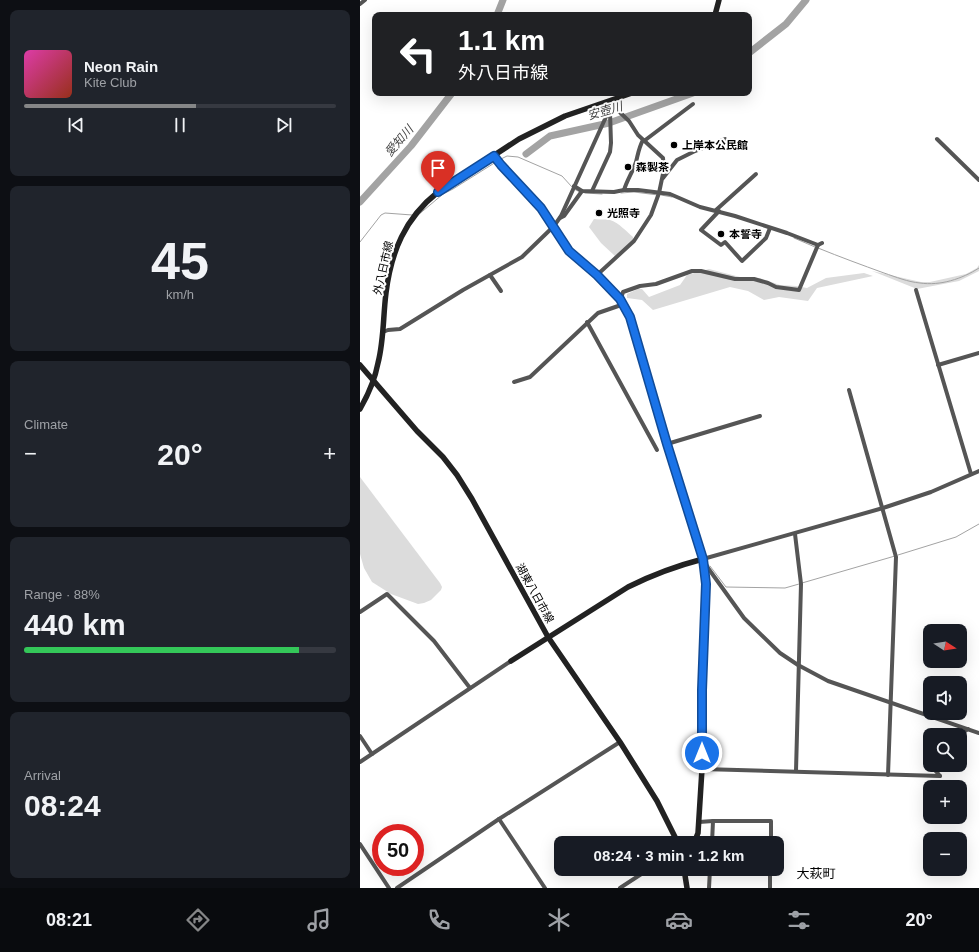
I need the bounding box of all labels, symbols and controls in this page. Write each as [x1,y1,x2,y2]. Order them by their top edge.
text: 1.1 km [458,25,545,56]
icon: left [392,28,444,80]
text: Neon Rain [84,58,158,75]
text: 外八日市線 [458,63,548,83]
text: Kite Club [84,75,137,90]
water label: 安壺川 [586,99,626,123]
icon: previous [65,114,87,136]
icon: pause [169,114,191,136]
icon: next [273,114,295,136]
water label: 愛知川 [382,121,417,159]
place label: 上岸本公民館 [682,139,748,151]
marker: 上岸本公民館 [669,140,679,150]
pin [421,151,455,192]
icon: arrive [427,157,449,179]
place label: 森製茶 [636,161,669,173]
marker: 森製茶 [623,162,633,172]
place label: 光照寺 [607,207,640,219]
marker: 光照寺 [594,208,604,218]
place label: 本誓寺 [729,228,762,240]
marker: 本誓寺 [716,229,726,239]
text: 45 [151,232,209,290]
street label: 外八日市線 [371,240,395,296]
text: km/h [166,287,194,302]
text: Climate [24,417,68,432]
text: 20° [157,438,203,471]
text: − [24,441,37,466]
text: + [323,441,336,466]
street label: 湖東八日市線 [514,561,556,625]
text: Range · 88% [24,587,100,602]
text: 440 km [24,608,126,641]
north arrow [923,624,967,668]
map controls [923,624,967,876]
button: sound [923,676,967,720]
button: search [923,728,967,772]
position arrow [681,732,723,774]
text: Arrival [24,768,61,783]
button: + [923,780,967,824]
text: 08:24 [24,789,101,822]
speed limit sign: 50 [372,824,424,876]
button: − [923,832,967,876]
text: 08:24 · 3 min · 1.2 km [594,847,744,864]
district label: 大萩町 [796,866,836,881]
icon: directions [184,906,212,934]
icon: music [305,906,333,934]
icon: phone [425,906,453,934]
icon: climate [545,906,573,934]
icon: car [665,906,693,934]
icon: filters [785,906,813,934]
text: 08:21 [46,910,92,930]
text: 20° [906,910,933,930]

